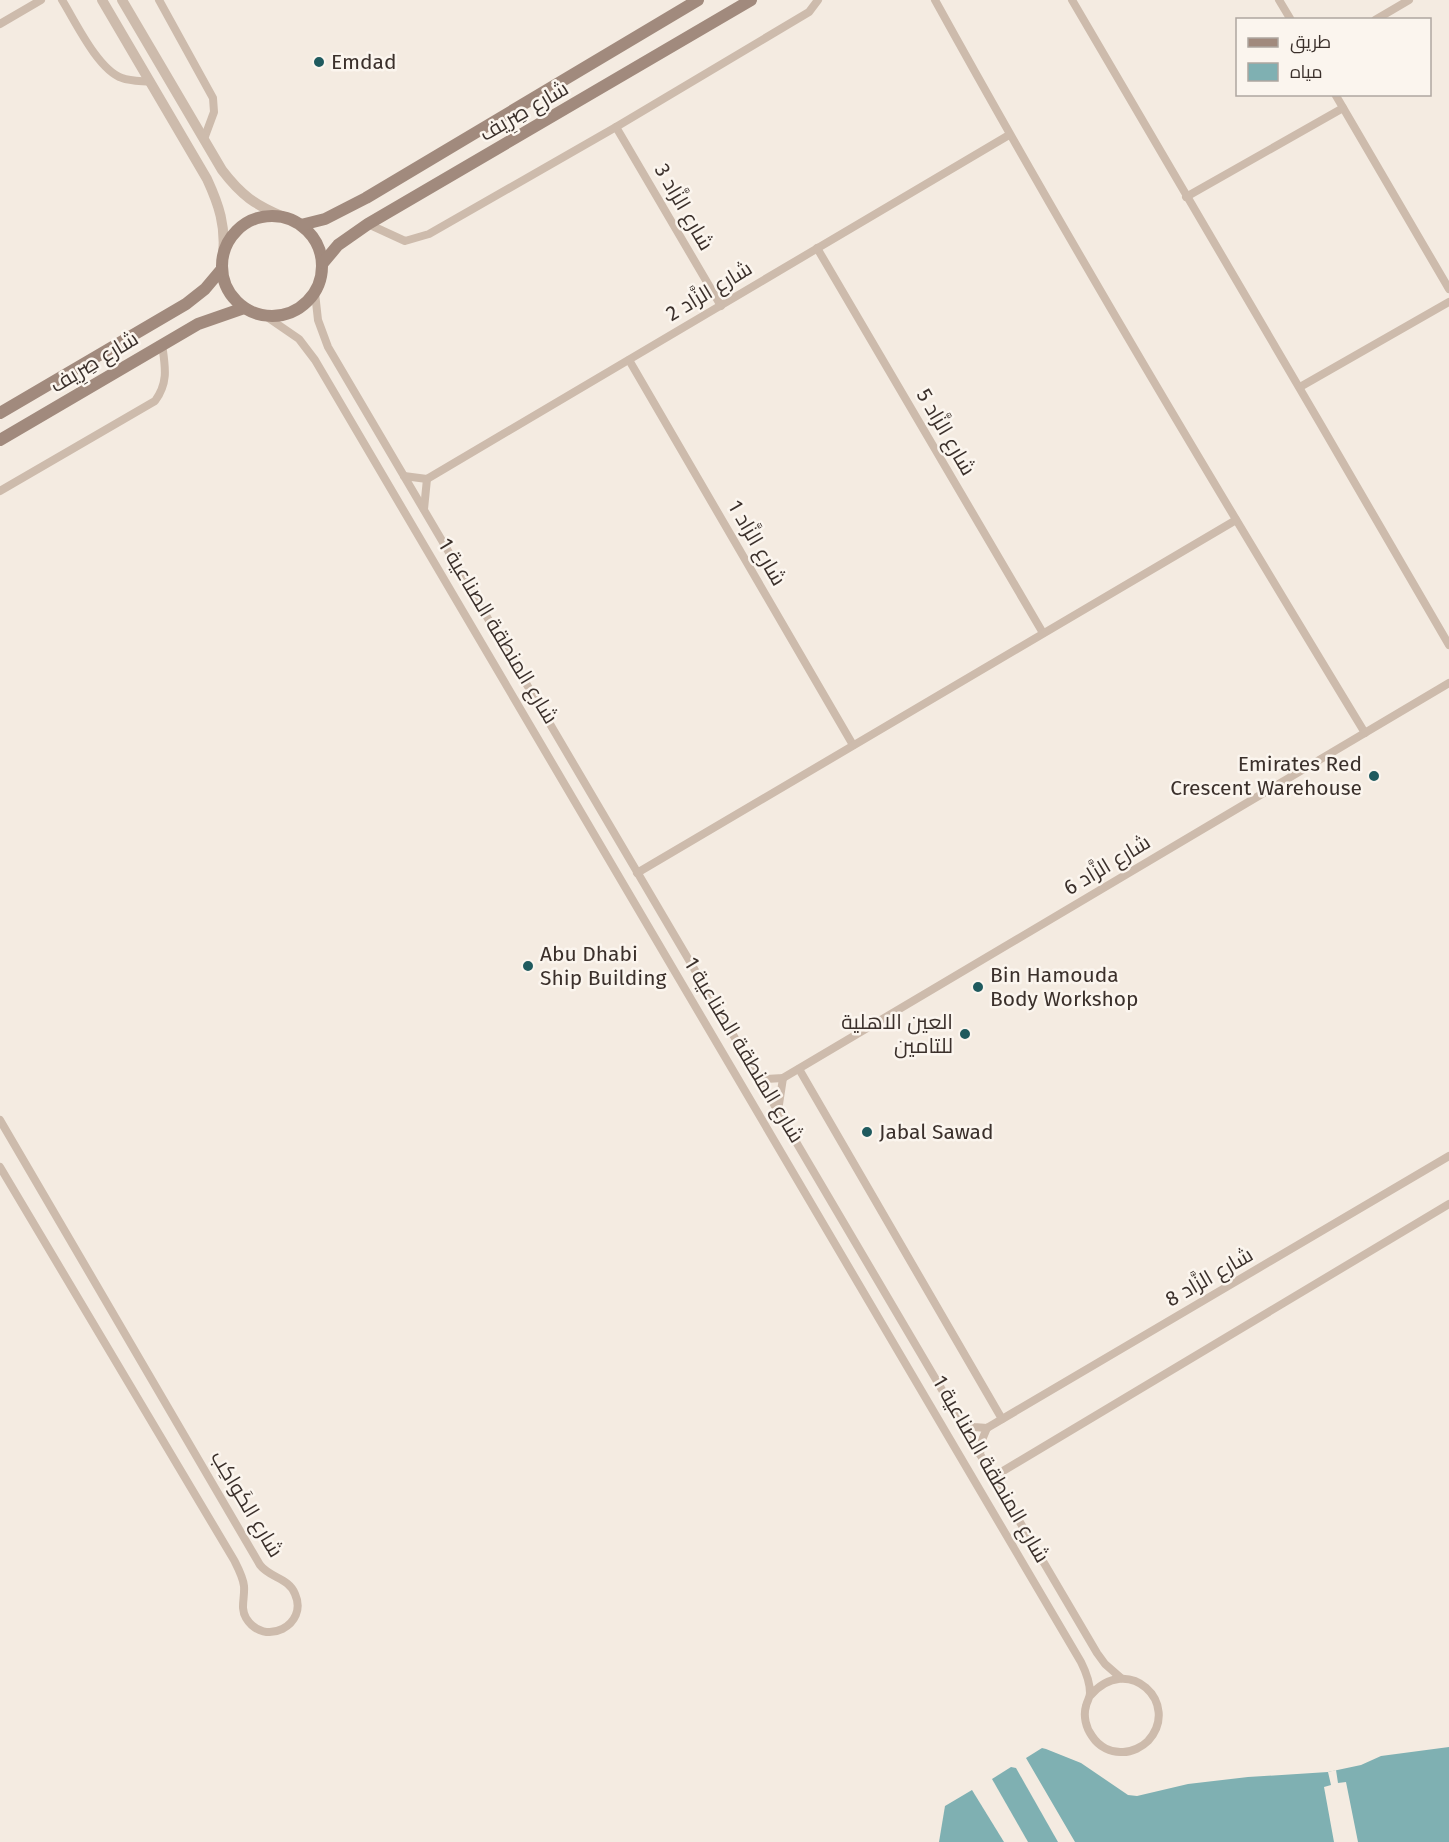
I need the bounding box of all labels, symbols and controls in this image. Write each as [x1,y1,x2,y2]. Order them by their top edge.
legend [1236,18,1431,96]
text: طريق [1290,31,1331,54]
place label: Emdad [331,49,397,75]
marker: Emdad [312,55,326,69]
text: مياه [1290,61,1323,83]
street label: شارع صِرِيف [475,75,574,148]
street label: شارع الزَّاد 3 [648,159,720,255]
street label: شارع الزَّاد 2 [661,255,757,328]
street label: شارع صِرِيف [45,325,144,400]
street label: شارع الزَّاد 5 [910,384,982,481]
street label: شارع الزَّاد 1 [721,495,792,591]
street label: شارع المنطقة الصناعية 1 [431,533,564,729]
place label: Emirates Red Crescent Warehouse [1170,751,1362,801]
marker: Emirates Red Crescent Warehouse [1367,769,1381,783]
street label: شارع الزَّاد 6 [1059,829,1156,902]
place label: Abu Dhabi Ship Building [540,941,666,991]
street label: شارع المنطقة الصناعية 1 [677,952,810,1148]
marker: Abu Dhabi Ship Building [521,959,535,973]
place label: Bin Hamouda Body Workshop [990,962,1139,1012]
marker: Bin Hamouda Body Workshop [971,980,985,994]
place label: العين الاهلية للتامين [841,1009,953,1059]
marker: العين الاهلية للتامين [958,1027,972,1041]
place label: Jabal Sawad [879,1119,994,1145]
marker: Jabal Sawad [860,1125,874,1139]
street label: شارع الزَّاد 8 [1160,1241,1258,1313]
street label: شارع المنطقة الصناعية 1 [926,1371,1055,1568]
street label: شارع الكَواكِب [204,1446,289,1562]

